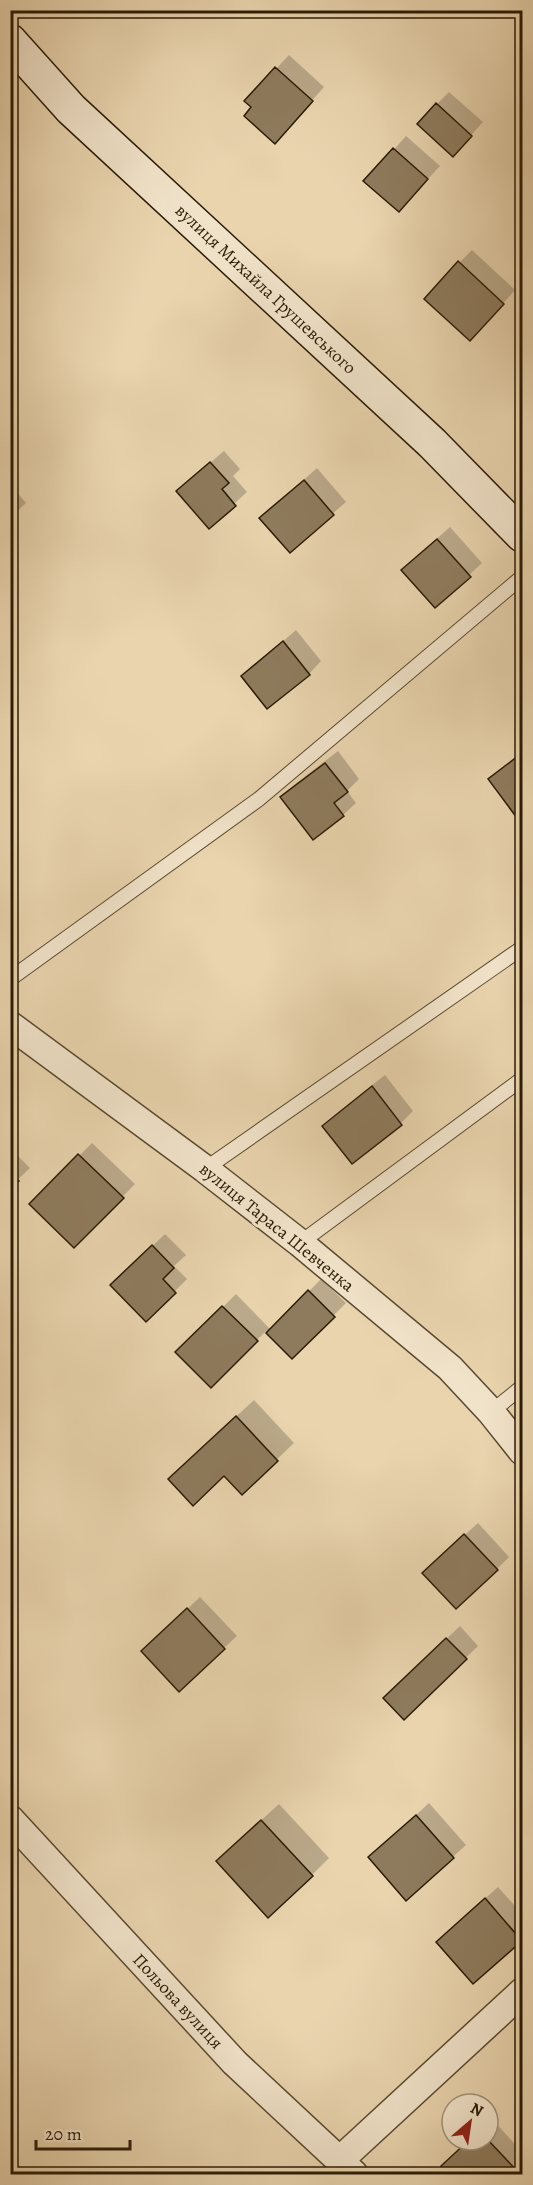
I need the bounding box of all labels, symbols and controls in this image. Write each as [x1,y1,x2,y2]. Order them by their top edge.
street label: вулиця Михайла Грушевського [170,199,362,379]
street label: вулиця Тараса Шевченка [194,1157,360,1298]
street label: Польова вулиця [127,1948,229,2054]
north arrow [440,2092,500,2152]
text: N [466,2097,488,2122]
scale bar [36,2113,130,2151]
text: 20 m [45,2122,82,2146]

